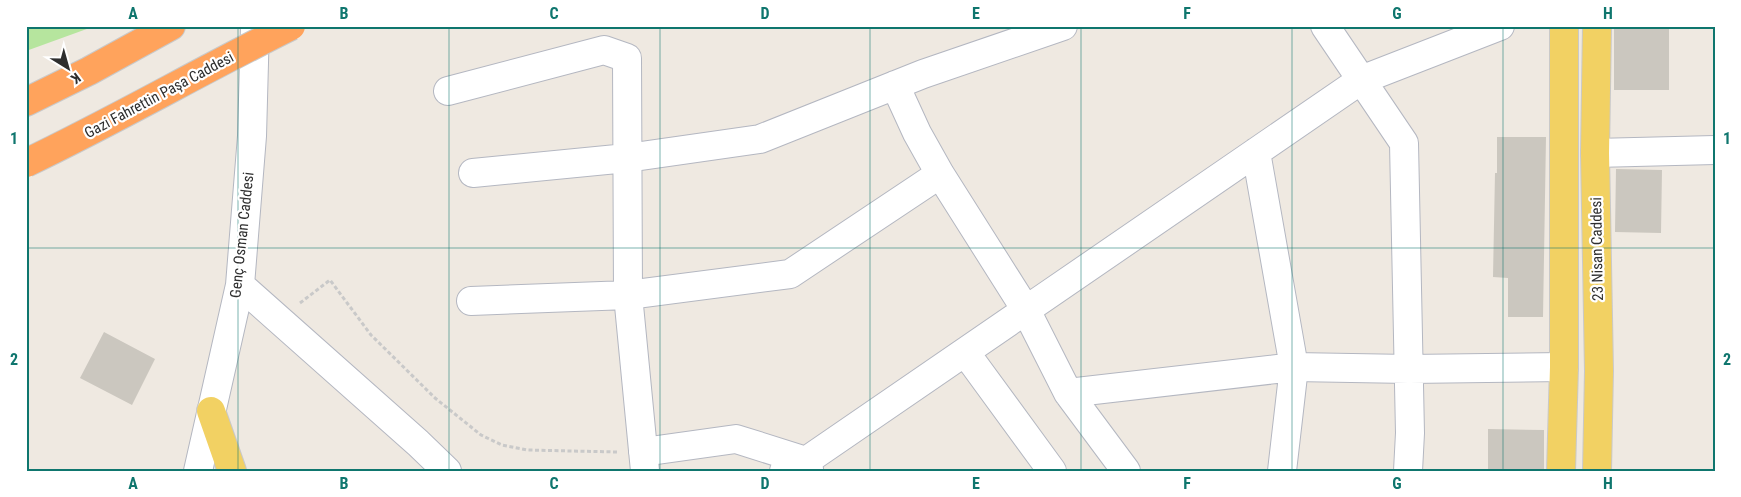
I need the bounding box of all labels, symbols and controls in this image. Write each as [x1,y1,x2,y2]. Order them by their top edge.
text: A [128,4,138,23]
text: B [340,4,349,23]
text: C [549,4,559,23]
text: D [760,4,770,23]
text: E [972,4,980,23]
text: F [1183,4,1191,23]
text: G [1392,4,1402,23]
text: H [1603,4,1613,23]
north arrow [42,42,92,92]
street label: Gazi Fahrettin Paşa Caddesi [81,48,237,142]
text: K [68,70,84,87]
text: 1 [10,129,18,148]
text: 1 [1723,129,1731,148]
street label: Genç Osman Caddesi [226,171,258,299]
street label: 23 Nisan Caddesi [1587,197,1607,301]
text: 2 [10,350,18,369]
text: 2 [1723,350,1731,369]
text: A [128,474,138,493]
text: B [340,474,349,493]
text: C [549,474,559,493]
text: D [760,474,770,493]
text: E [972,474,980,493]
text: F [1183,474,1191,493]
text: G [1392,474,1402,493]
text: H [1603,474,1613,493]

